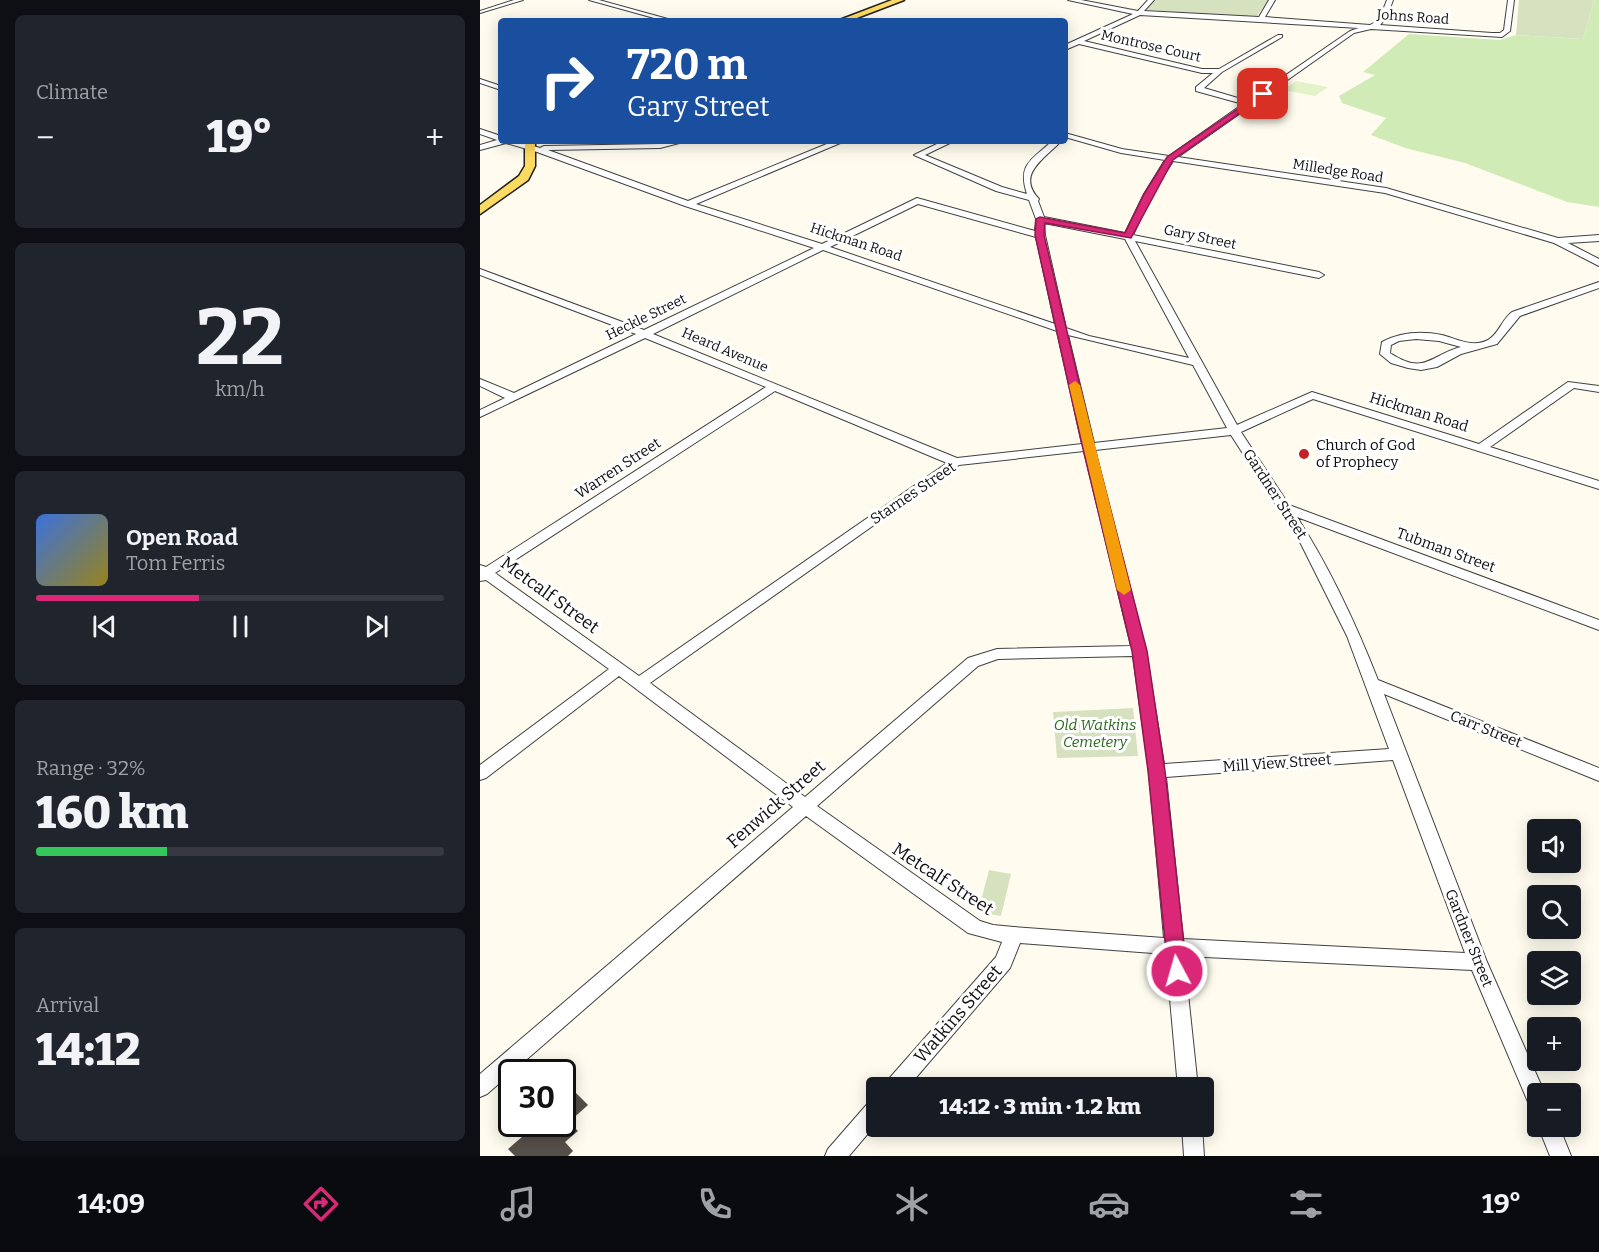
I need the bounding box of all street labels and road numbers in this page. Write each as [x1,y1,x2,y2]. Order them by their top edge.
street label: Johns Road [1375,6,1450,28]
street label: Montrose Court [1099,26,1203,66]
street label: Milledge Road [1291,155,1385,187]
street label: Hickman Road [808,219,904,265]
street label: Gary Street [1162,221,1238,253]
street label: Heckle Street [603,290,689,344]
street label: Heard Avenue [679,324,771,376]
street label: Hickman Road [1367,388,1471,436]
street label: Warren Street [572,433,664,502]
street label: Gardner Street [1239,446,1311,543]
street label: Starnes Street [867,458,960,528]
street label: Tubman Street [1394,524,1498,576]
street label: Metcalf Street [496,552,604,638]
street label: Carr Street [1447,706,1525,752]
street label: Mill View Street [1222,750,1333,776]
street label: Fenwick Street [722,755,830,853]
street label: Metcalf Street [888,838,998,920]
street label: Gardner Street [1441,886,1497,990]
street label: Watkins Street [909,960,1007,1068]

